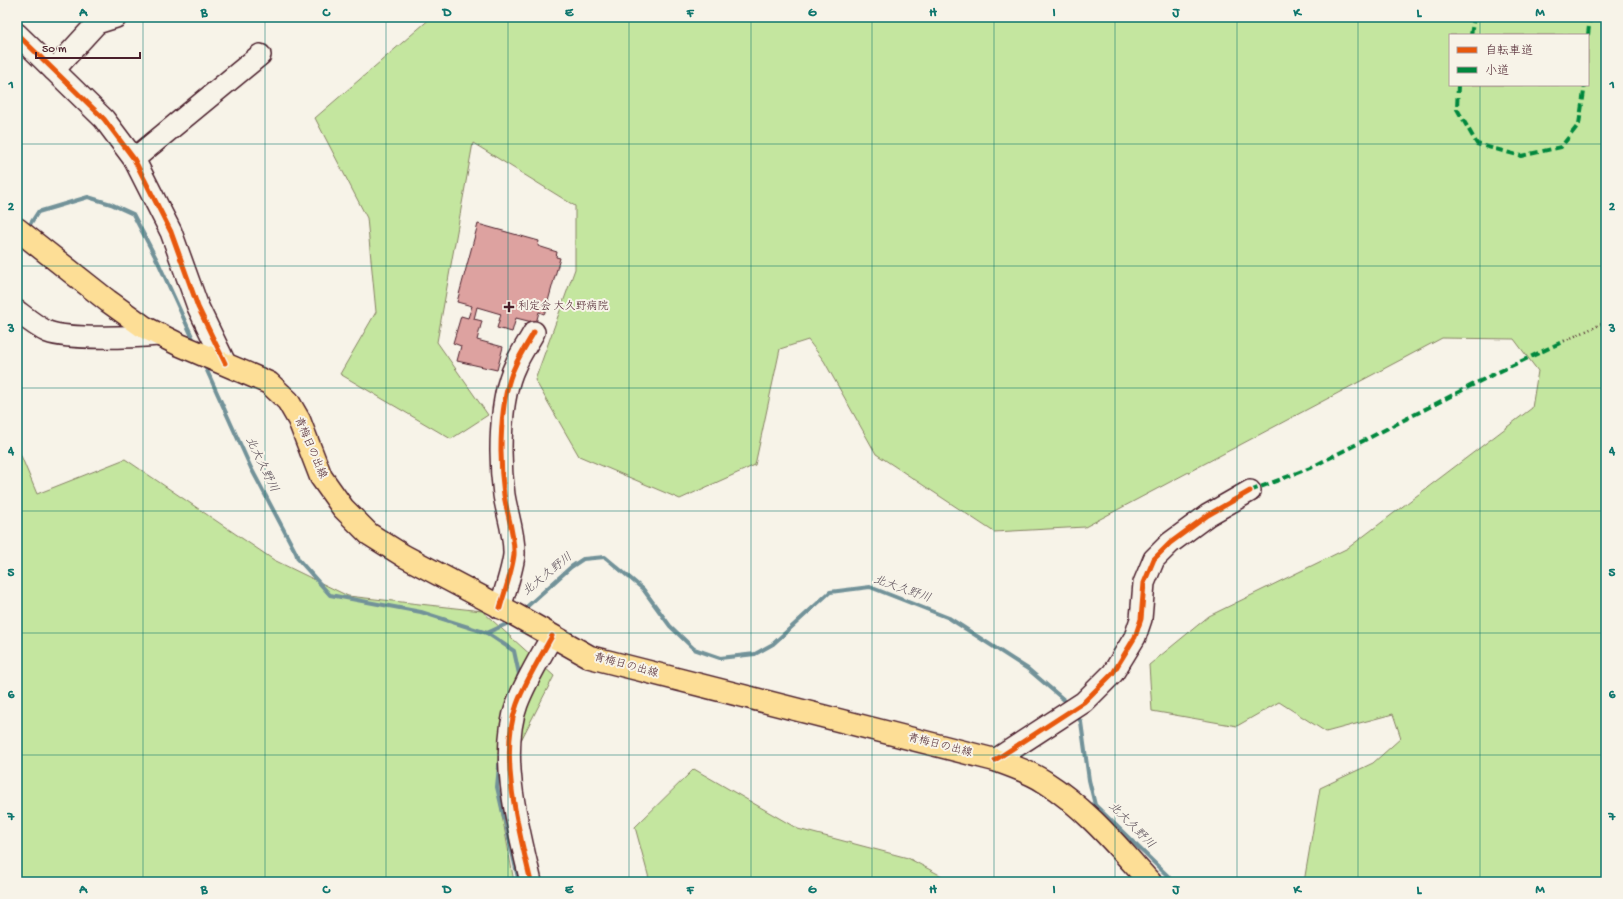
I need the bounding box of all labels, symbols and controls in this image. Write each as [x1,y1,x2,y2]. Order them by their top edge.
text: A [78,6,88,21]
text: B [200,6,209,21]
text: C [321,6,331,21]
text: D [442,6,452,21]
text: E [565,6,574,21]
text: F [686,6,695,21]
text: G [808,6,817,21]
text: H [929,6,937,21]
text: I [1052,6,1056,21]
text: J [1172,6,1181,21]
text: K [1292,6,1302,21]
text: L [1417,6,1423,21]
text: M [1535,6,1545,21]
scale bar [36,34,140,60]
legend [1449,34,1589,86]
text: 50 m [42,43,67,57]
text: 自転車道 [1485,44,1533,59]
text: 小道 [1485,64,1509,79]
text: 1 [7,78,14,93]
text: 1 [1608,78,1615,93]
text: 2 [8,200,15,215]
text: 2 [1609,200,1616,215]
place label: 利定会 大久野病院 [518,300,609,313]
marker: 利定会 大久野病院 [503,301,515,313]
text: 3 [7,322,15,337]
text: 3 [1608,322,1616,337]
street label: 青梅日の出線 [292,415,329,481]
water label: 北大久野川 [242,435,281,495]
text: 4 [7,444,15,459]
text: 4 [1608,444,1616,459]
water label: 北大久野川 [520,550,576,599]
text: 5 [8,566,15,581]
text: 5 [1609,566,1616,581]
water label: 北大久野川 [871,573,933,606]
street label: 青梅日の出線 [593,651,660,680]
text: 6 [8,688,15,703]
text: 6 [1609,688,1616,703]
street label: 青梅日の出線 [907,731,974,760]
water label: 北大久野川 [1105,799,1158,852]
text: 7 [7,810,16,825]
text: 7 [1608,810,1617,825]
text: A [78,883,88,898]
text: B [200,883,209,898]
text: C [321,883,331,898]
text: D [442,883,452,898]
text: E [565,883,574,898]
text: F [686,883,695,898]
text: G [808,883,817,898]
text: H [929,883,937,898]
text: I [1052,883,1056,898]
text: J [1172,883,1181,898]
text: K [1292,883,1302,898]
text: L [1417,883,1423,898]
text: M [1535,883,1545,898]

